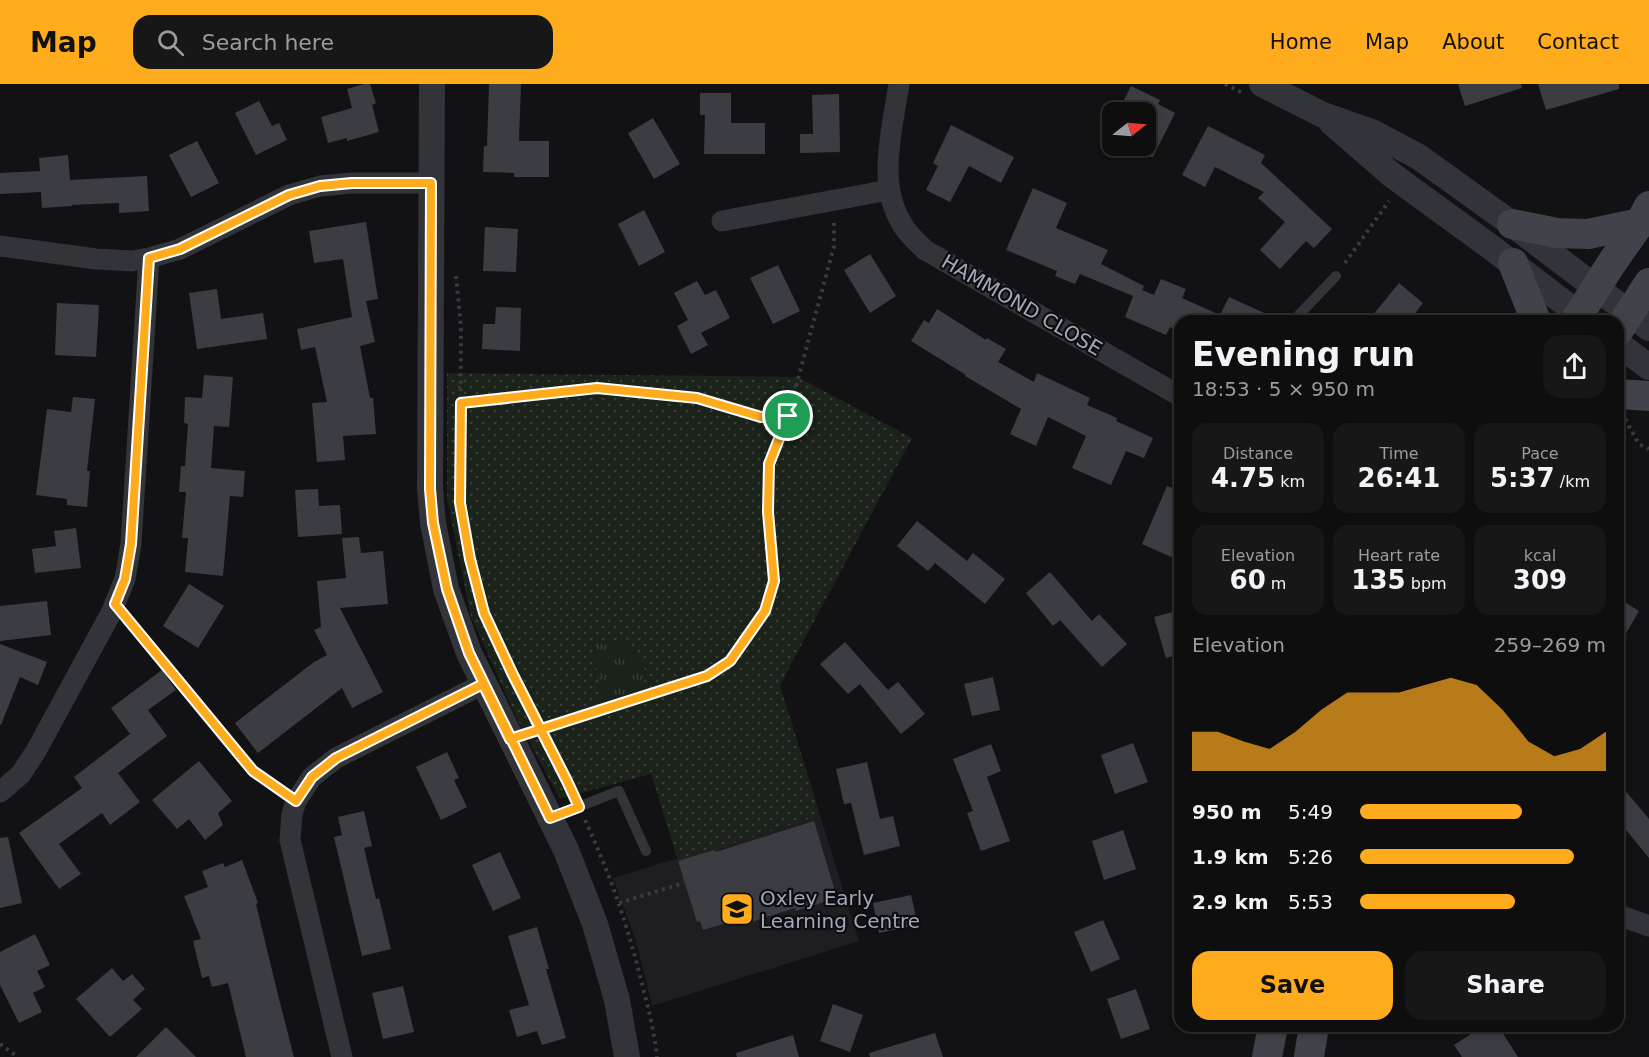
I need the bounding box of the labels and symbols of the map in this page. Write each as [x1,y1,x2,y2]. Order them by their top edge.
north arrow [1102,102,1156,156]
street label: HAMMOND CLOSE [938,249,1106,361]
pin [762,390,813,441]
place label: Oxley Early Learning Centre [760,886,920,933]
school or university icon: Oxley Early Learning Centre [719,891,755,927]

